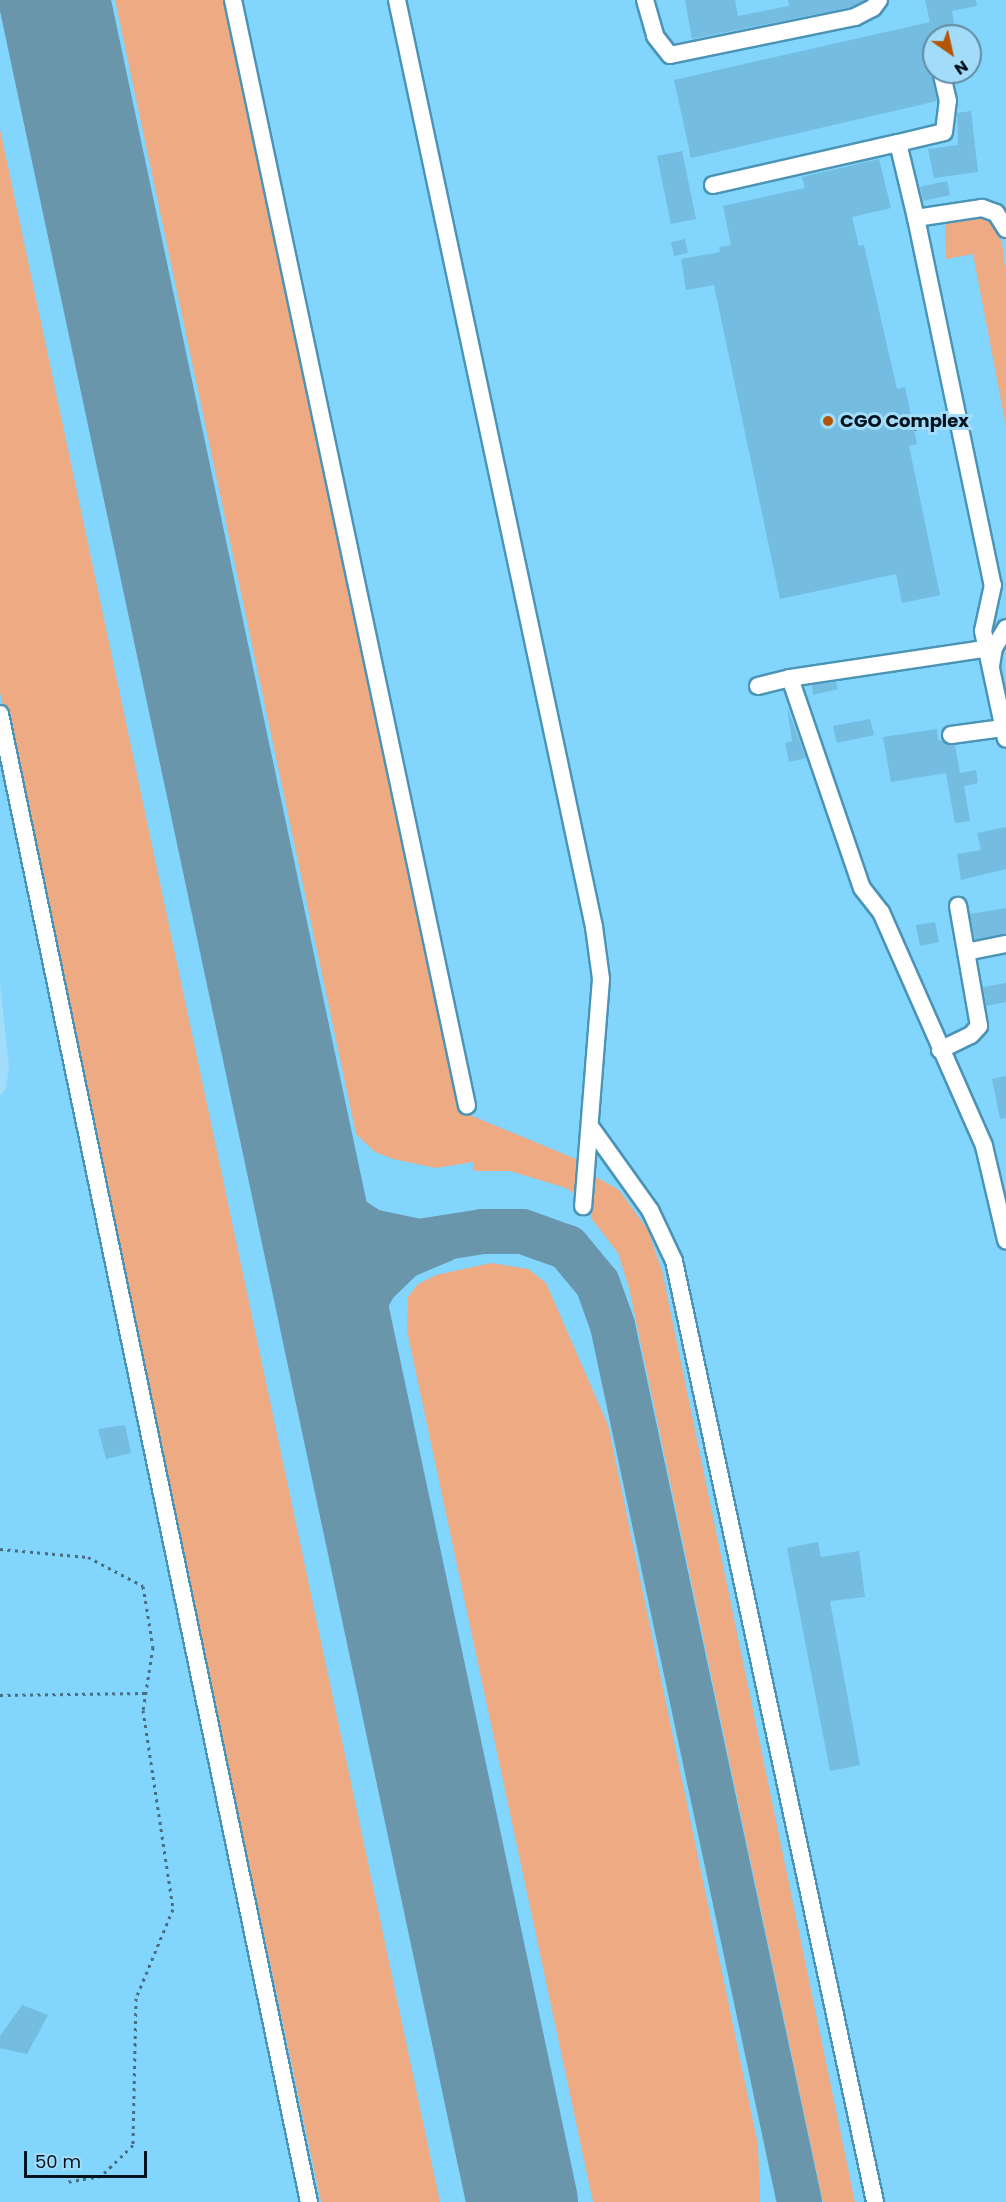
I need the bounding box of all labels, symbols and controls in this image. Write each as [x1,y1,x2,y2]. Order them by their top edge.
north arrow [922,24,982,84]
text: N [950,55,973,81]
place label: CGO Complex [840,410,969,432]
marker: CGO Complex [821,414,835,428]
scale bar [27,2139,150,2177]
text: 50 m [35,2149,81,2174]

